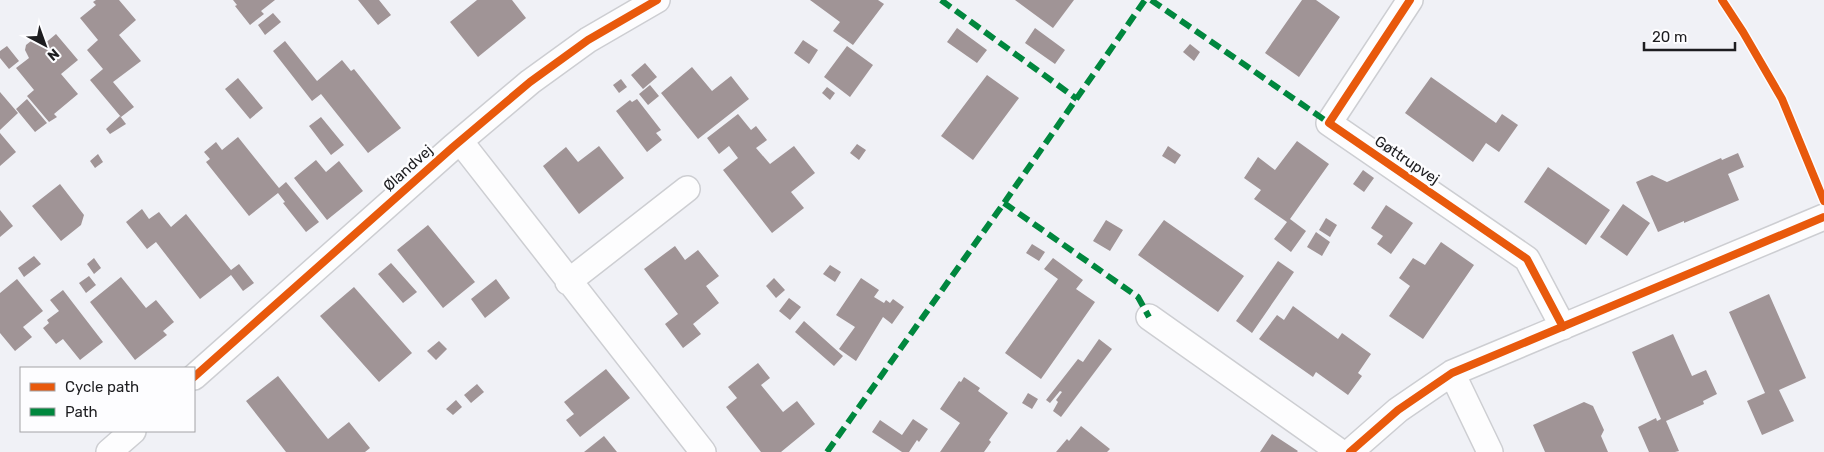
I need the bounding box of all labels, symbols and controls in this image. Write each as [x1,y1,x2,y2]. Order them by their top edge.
north arrow [20,20,70,70]
scale bar [1644,20,1735,52]
text: 20 m [1652,28,1687,46]
text: N [44,45,63,64]
street label: Gøttrupvej [1371,132,1443,188]
street label: Ølandvej [380,141,436,195]
legend [20,367,195,432]
text: Cycle path [65,378,139,396]
text: Path [65,403,98,421]

